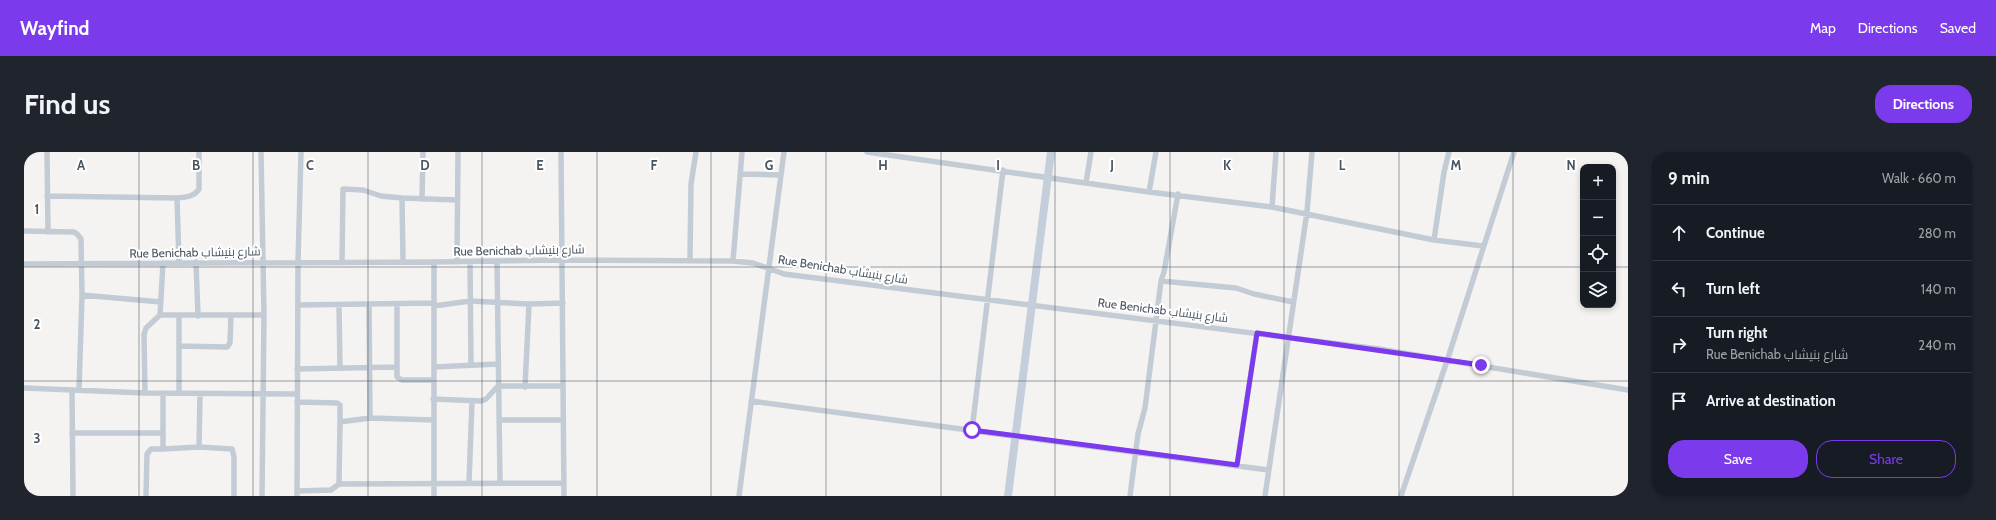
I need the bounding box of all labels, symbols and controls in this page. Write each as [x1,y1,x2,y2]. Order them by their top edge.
text: Wayfind [20,17,89,40]
text: Map [1810,19,1836,37]
text: Directions [1858,19,1918,37]
text: Saved [1940,19,1976,37]
button: Directions [1875,85,1972,123]
text: Find us [24,87,110,121]
text: A [77,157,86,173]
text: B [192,157,200,173]
text: C [306,157,314,173]
text: D [420,157,430,173]
text: E [536,157,544,173]
text: F [651,157,658,173]
text: G [765,157,774,173]
text: H [878,157,888,173]
text: I [996,157,1000,173]
text: J [1109,157,1114,173]
text: K [1223,157,1232,173]
text: L [1339,157,1346,173]
text: M [1451,157,1462,173]
text: N [1566,157,1576,173]
map controls [1580,164,1616,308]
button: + [1580,164,1616,200]
text: 9 min [1668,168,1710,188]
text: Walk · 660 m [1882,170,1956,186]
button: − [1580,200,1616,236]
text: 1 [35,201,39,217]
icon: ahead [1668,222,1690,244]
text: Continue [1706,224,1765,242]
text: 280 m [1918,225,1956,241]
button: locate [1580,236,1616,272]
street label: Rue Benichab شارع بنيشاب [453,241,585,260]
street label: Rue Benichab شارع بنيشاب [129,243,261,262]
street label: Rue Benichab شارع بنيشاب [777,251,909,288]
button: layers [1580,272,1616,308]
icon: left [1668,278,1690,300]
text: Turn left [1706,280,1760,298]
text: 140 m [1921,281,1956,297]
street label: Rue Benichab شارع بنيشاب [1097,295,1229,326]
text: 2 [34,316,41,332]
text: Turn right [1706,324,1767,342]
icon: right [1668,334,1690,356]
text: 240 m [1918,337,1956,353]
text: Rue Benichab شارع بنيشاب [1706,346,1848,362]
route end [1472,356,1490,374]
icon: arrive [1668,390,1690,412]
text: Arrive at destination [1706,392,1836,410]
route start [963,421,981,439]
text: 3 [33,430,41,446]
button: Save [1668,440,1808,478]
button: Share [1816,440,1956,478]

